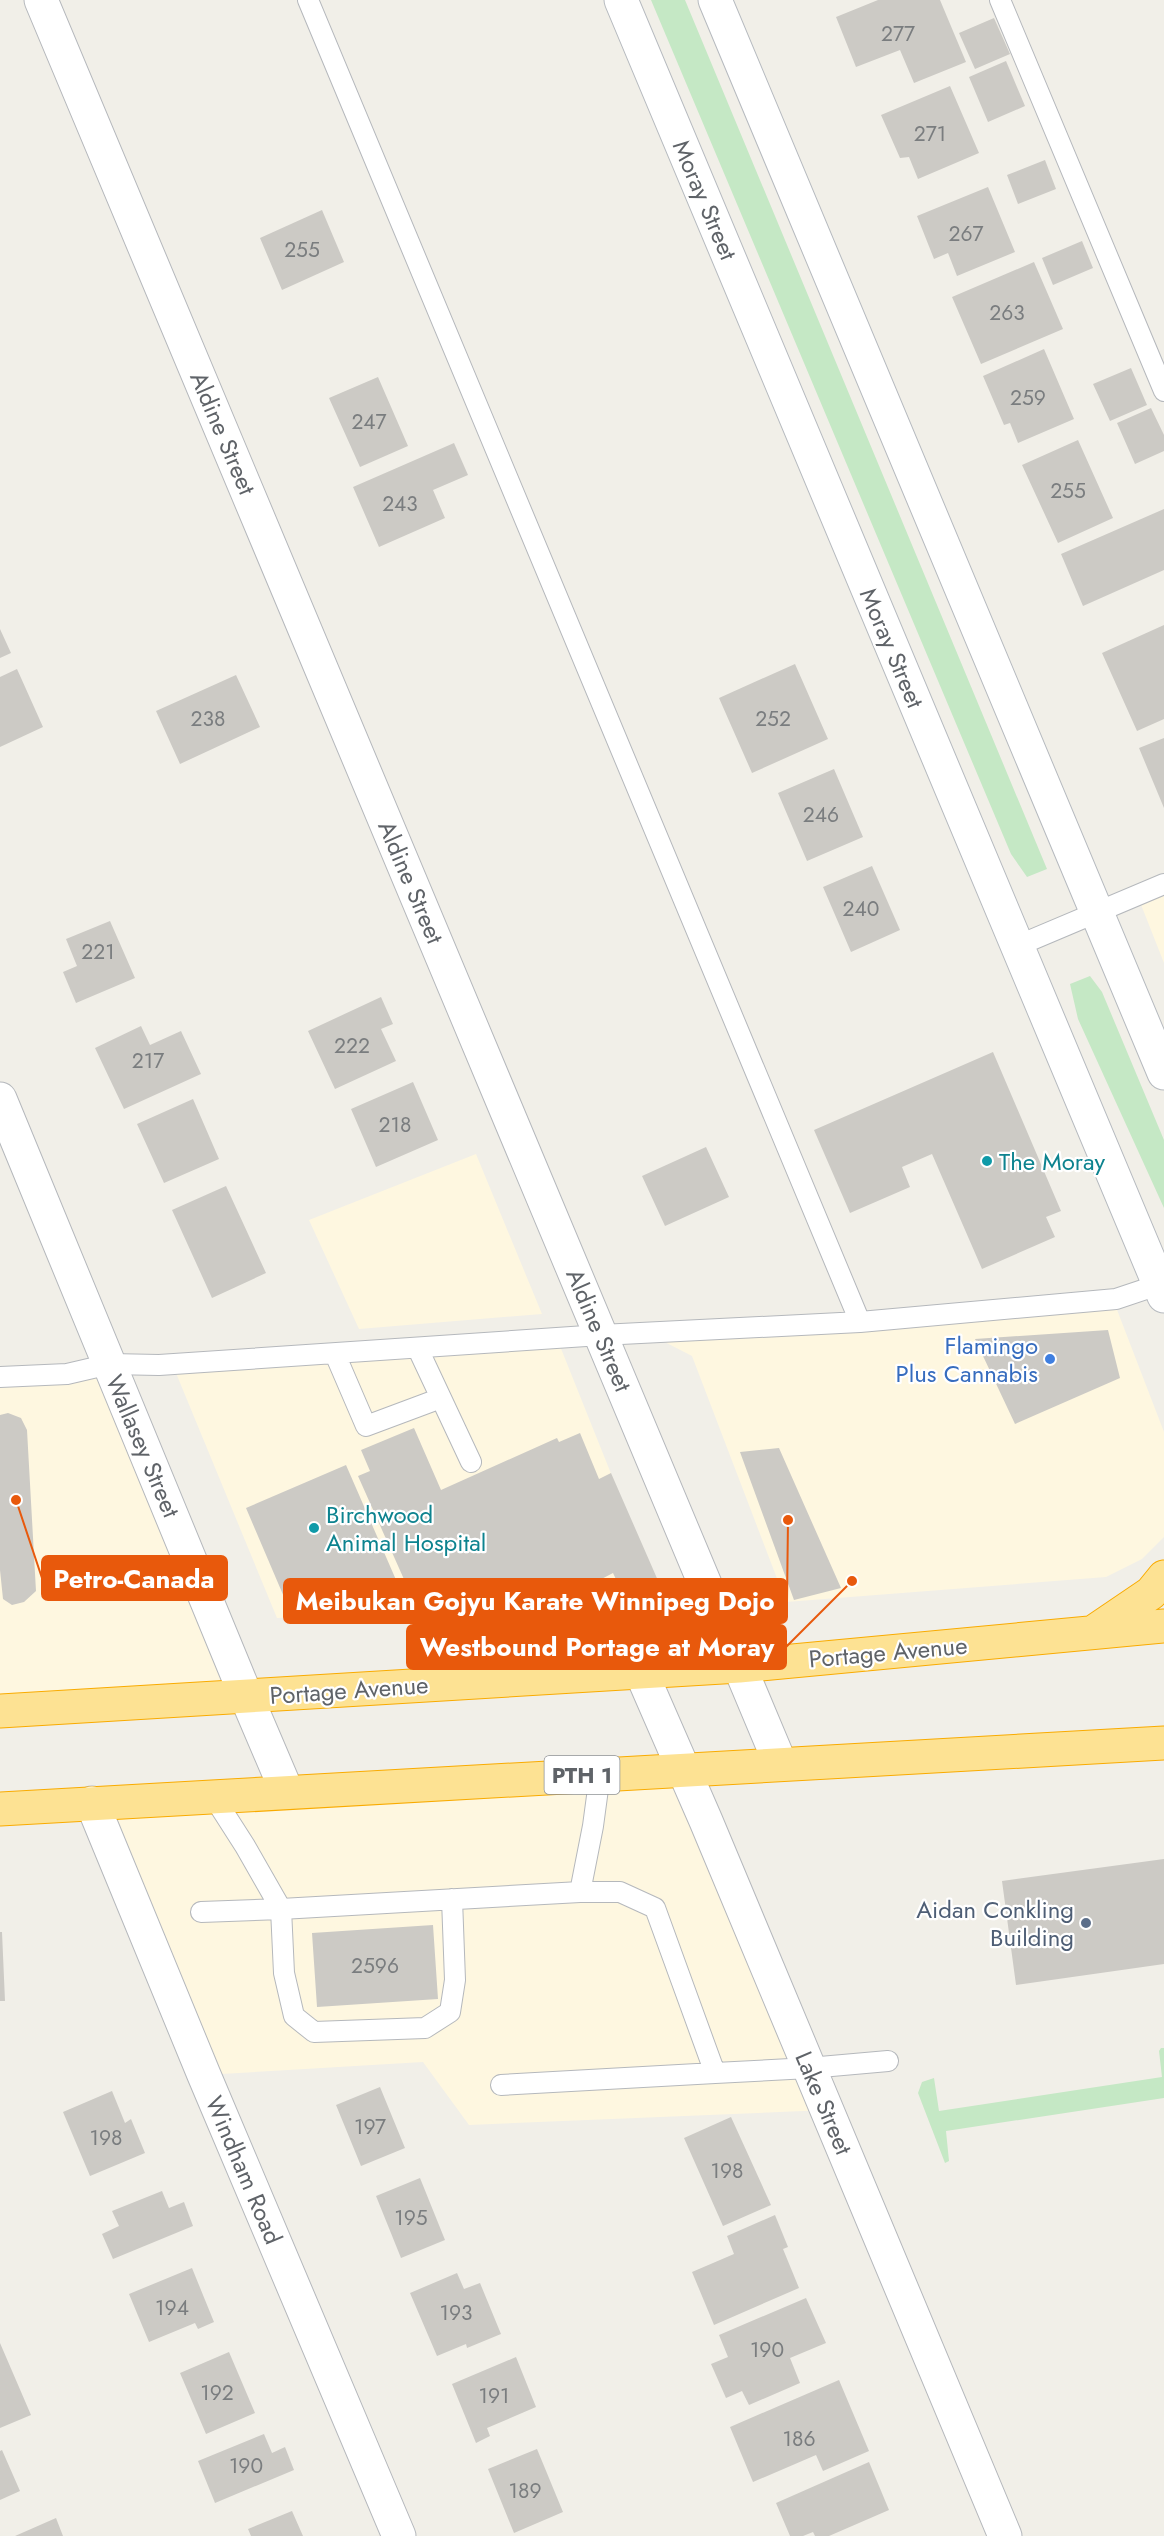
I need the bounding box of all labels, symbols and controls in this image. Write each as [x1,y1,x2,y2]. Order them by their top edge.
house number: 277 [881,19,915,49]
house number: 271 [914,119,946,149]
street label: Moray Street [664,135,746,266]
house number: 267 [948,219,984,249]
house number: 255 [284,235,320,265]
house number: 263 [989,298,1025,328]
street label: Aldine Street [181,366,265,500]
house number: 259 [1010,383,1046,413]
house number: 247 [351,407,387,437]
house number: 255 [1050,476,1086,506]
house number: 243 [382,489,418,519]
street label: Moray Street [851,583,933,714]
house number: 238 [191,704,225,734]
house number: 252 [755,704,791,734]
house number: 246 [803,800,839,830]
street label: Aldine Street [369,815,453,949]
house number: 240 [843,894,879,924]
house number: 221 [81,937,115,967]
house number: 222 [334,1031,370,1061]
house number: 217 [132,1046,164,1076]
house number: 218 [379,1110,411,1140]
place label: The Moray [999,1144,1106,1179]
marker: The Moray [980,1154,994,1168]
street label: Aldine Street [557,1263,641,1397]
place label: Flamingo Plus Cannabis [896,1328,1038,1391]
marker: Flamingo Plus Cannabis [1043,1352,1057,1366]
street label: Wallasey Street [97,1369,189,1523]
place label: Birchwood Animal Hospital [326,1497,486,1560]
marker: Birchwood Animal Hospital [307,1521,321,1535]
callout: Petro-Canada [42,1556,227,1600]
text: Petro-Canada [53,1560,215,1598]
callout: Meibukan Gojyu Karate Winnipeg Dojo [284,1579,787,1623]
text: Meibukan Gojyu Karate Winnipeg Dojo [295,1582,775,1620]
callout: Westbound Portage at Moray [407,1625,786,1669]
text: Westbound Portage at Moray [420,1628,775,1666]
street label: Portage Avenue [807,1628,969,1676]
street label: Portage Avenue [268,1667,430,1713]
road number: PTH 1 [544,1756,620,1794]
place label: Aidan Conkling Building [916,1892,1074,1955]
marker: Aidan Conkling Building [1079,1916,1093,1930]
house number: 2596 [351,1951,399,1981]
street label: Lake Street [787,2046,862,2160]
street label: Windham Road [197,2090,291,2250]
house number: 197 [354,2112,386,2142]
house number: 198 [89,2123,123,2153]
house number: 198 [710,2156,744,2186]
house number: 195 [394,2203,428,2233]
house number: 194 [155,2293,189,2323]
house number: 193 [439,2298,473,2328]
house number: 190 [750,2335,784,2365]
house number: 192 [200,2378,234,2408]
house number: 191 [479,2381,510,2411]
house number: 186 [782,2424,816,2454]
house number: 190 [229,2451,263,2481]
house number: 189 [508,2476,542,2506]

